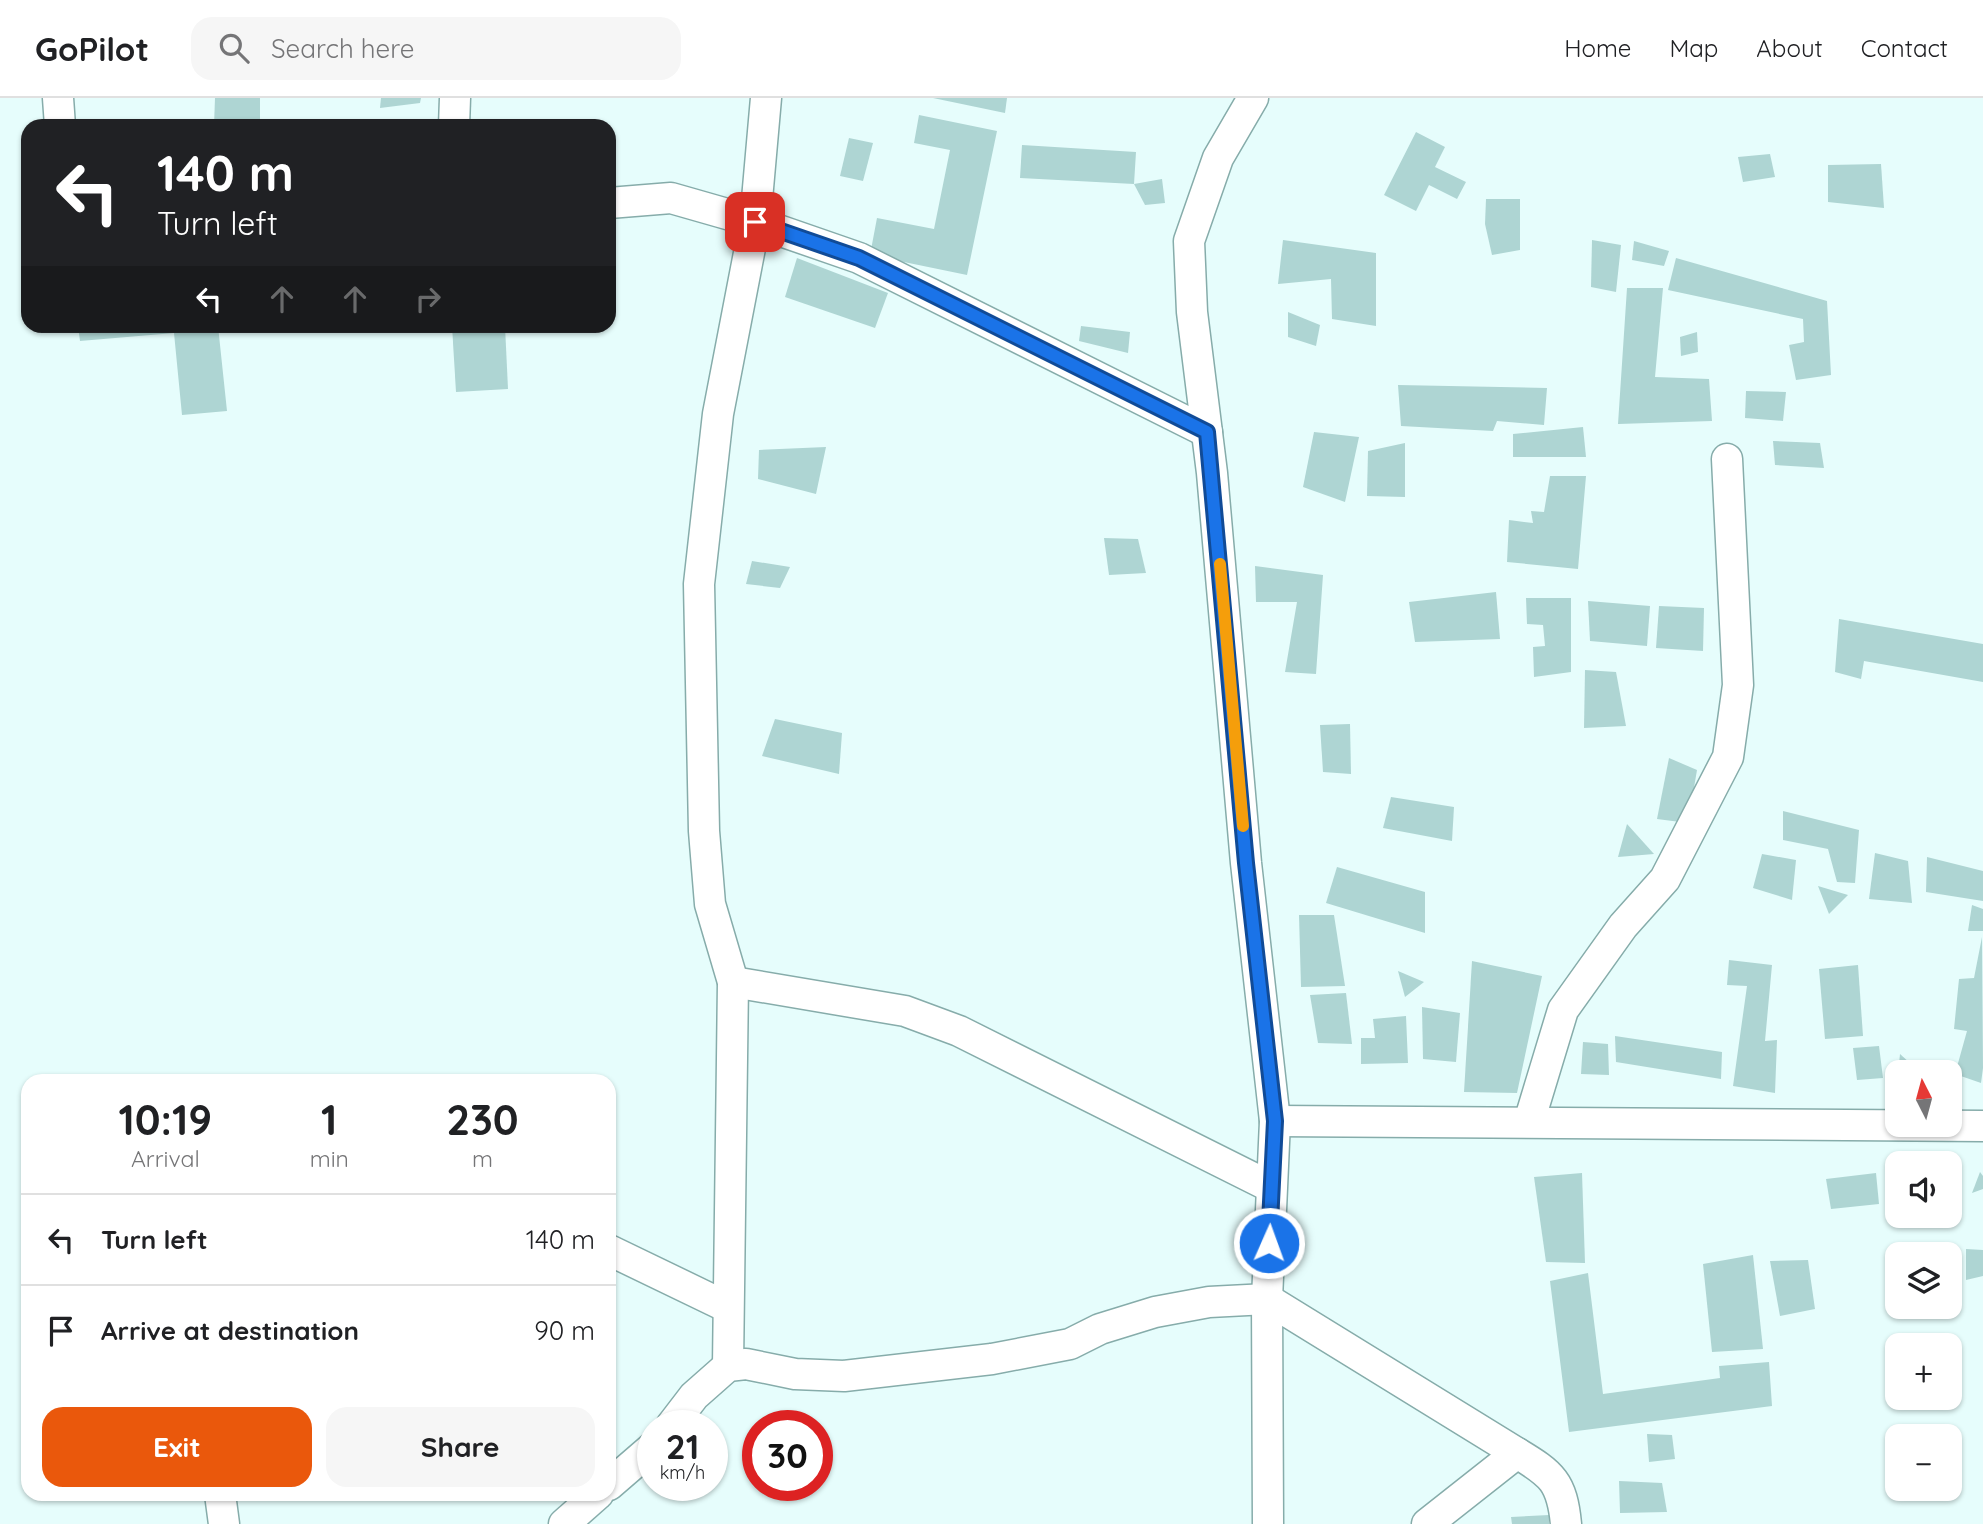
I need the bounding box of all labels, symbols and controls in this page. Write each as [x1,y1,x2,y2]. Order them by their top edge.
search box [191,17,681,80]
text: GoPilot [35,28,149,69]
icon: search [215,29,253,67]
text: Search here [271,32,414,65]
text: Home [1564,33,1631,63]
text: Map [1669,33,1718,63]
text: About [1756,33,1823,63]
text: Contact [1861,33,1948,63]
text: 140 m [157,142,294,203]
icon: left [42,147,133,238]
pin [725,192,785,252]
text: Turn left [157,203,278,243]
icon: arrive [736,203,774,241]
icon: left [190,280,228,318]
icon: ahead [263,280,301,318]
icon: ahead [336,280,374,318]
icon: right [409,280,447,318]
north arrow [1885,1060,1962,1138]
map controls [1885,1060,1962,1501]
text: 10:19 [118,1093,212,1146]
text: 1 [321,1093,337,1146]
text: 230 [446,1093,519,1146]
text: Arrival [131,1144,200,1173]
text: min [310,1144,349,1173]
text: m [472,1144,493,1173]
button: sound [1885,1151,1962,1228]
position arrow [1232,1206,1306,1280]
icon: left [42,1221,80,1259]
text: Turn left [101,1223,208,1256]
text: 140 m [526,1223,595,1256]
button: layers [1885,1242,1962,1319]
icon: arrive [42,1312,80,1350]
text: Arrive at destination [101,1314,359,1347]
text: 90 m [534,1314,595,1347]
button: + [1885,1333,1962,1410]
button: Exit [42,1407,312,1487]
button: Share [326,1407,595,1487]
speed limit sign: 30 [742,1410,833,1501]
text: 21 [666,1424,699,1468]
button: − [1885,1424,1962,1501]
text: km/h [660,1461,705,1484]

